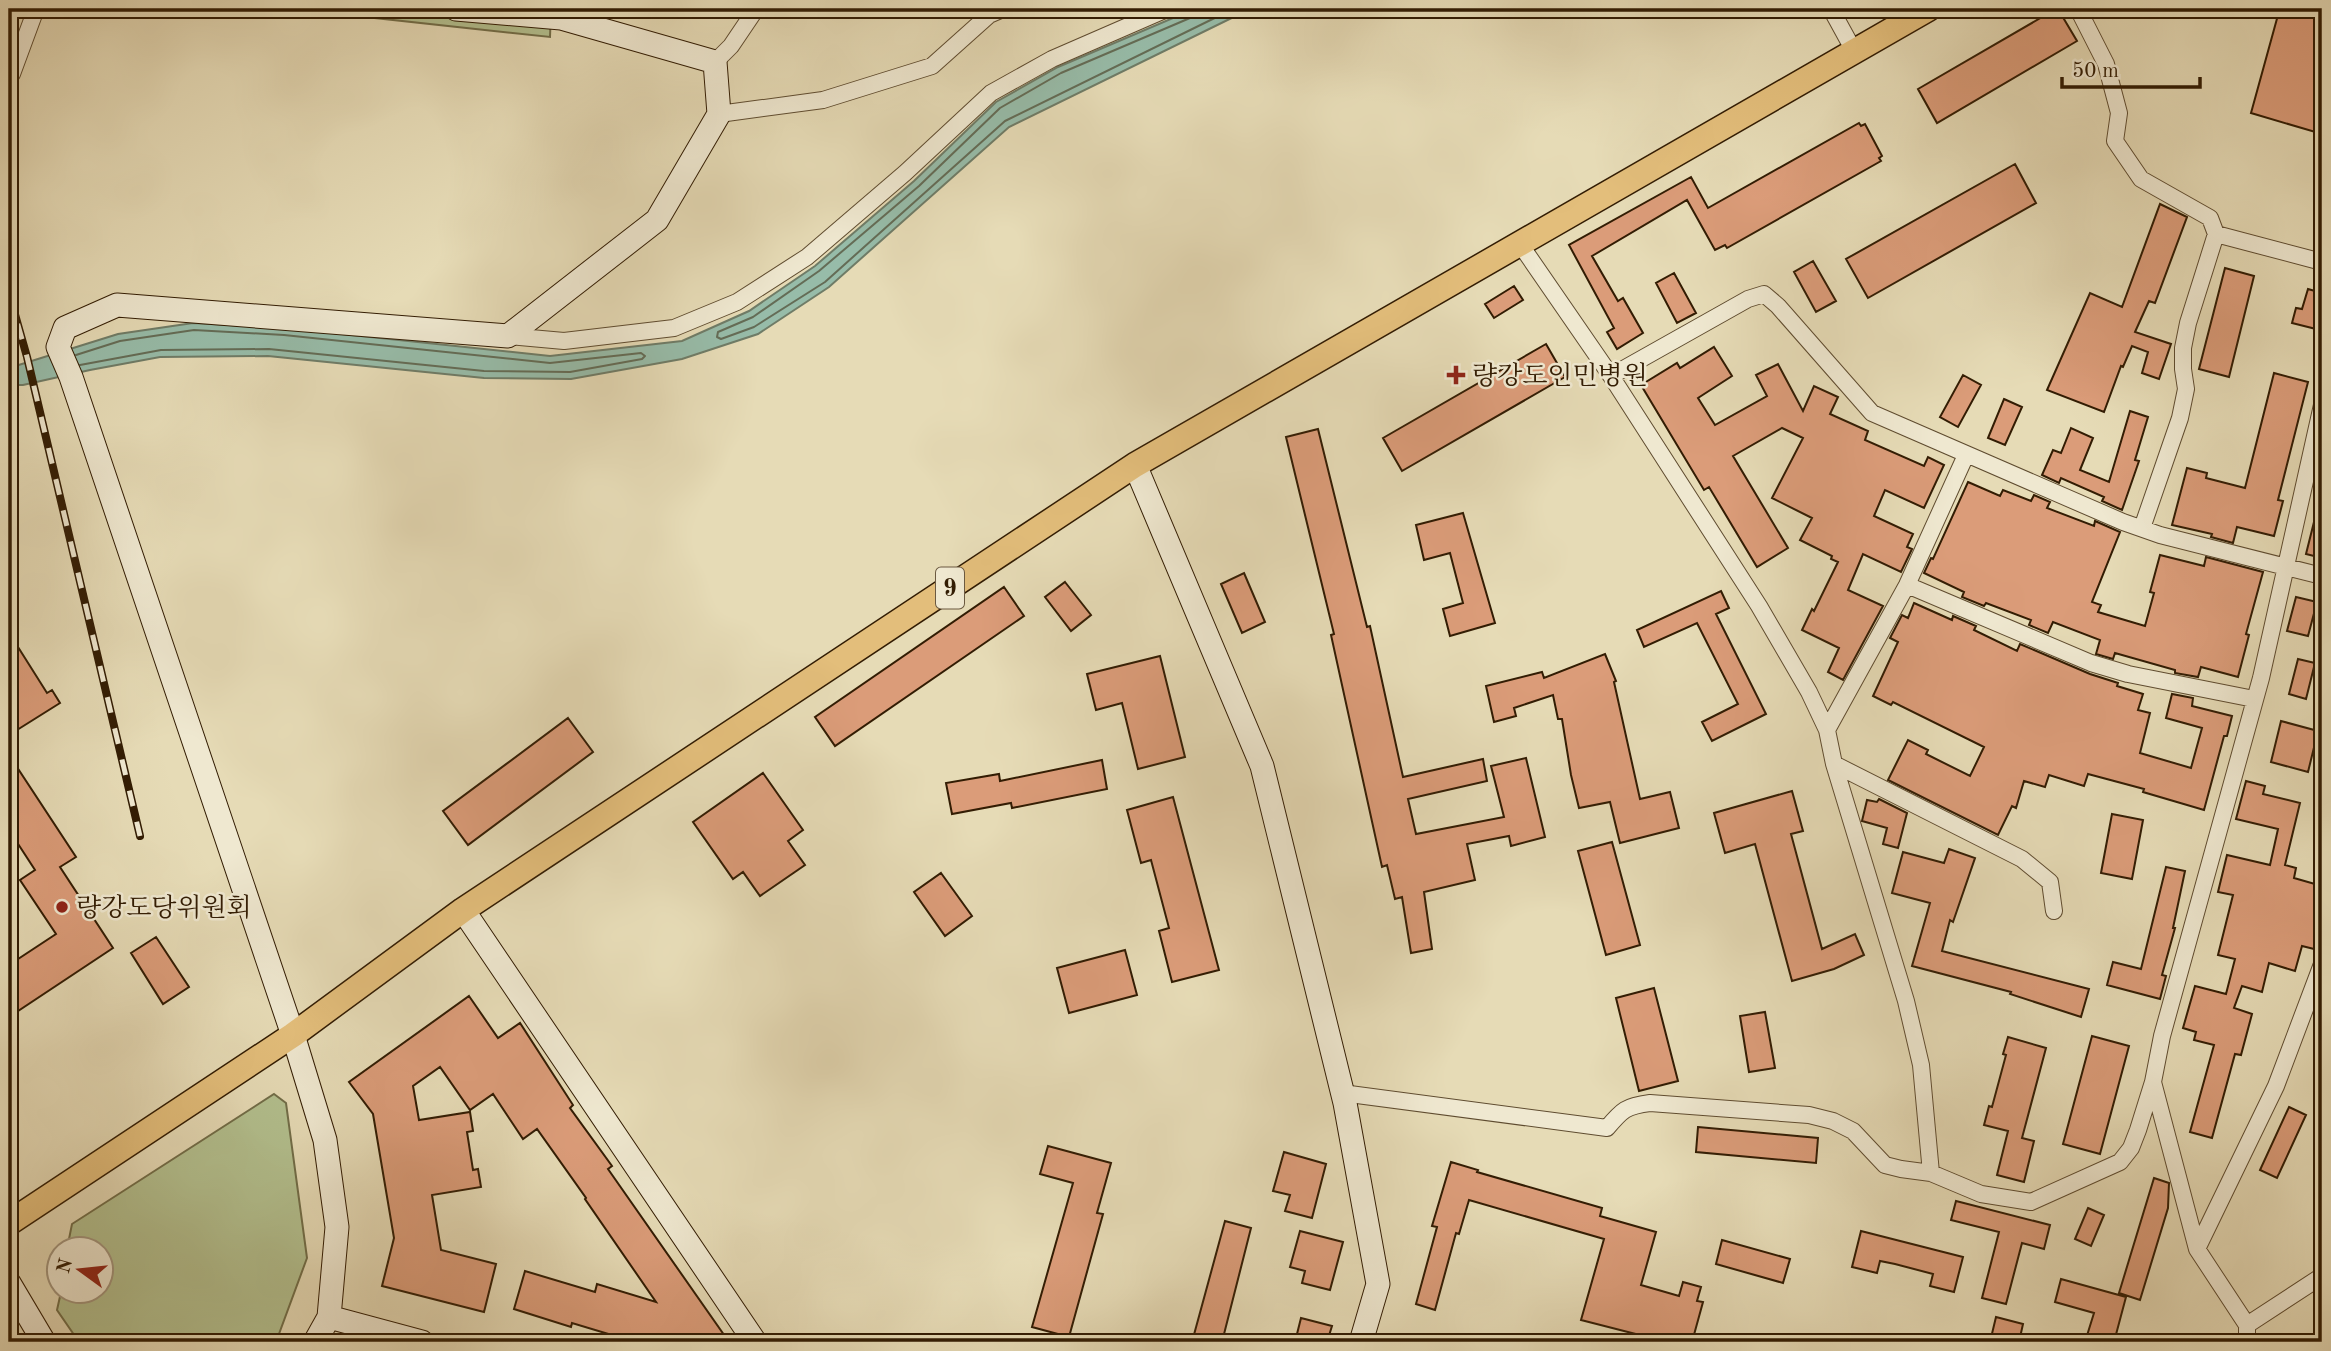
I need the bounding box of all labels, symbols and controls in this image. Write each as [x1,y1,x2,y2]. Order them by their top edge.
scale bar [2062,46,2200,90]
text: 50 m [2072,61,2119,82]
place label: 량강도인민병원 [1472,362,1648,390]
marker: 량강도인민병원 [1446,365,1466,385]
road number: 9 [936,568,964,608]
place label: 량강도당위원회 [76,894,252,922]
marker: 량강도당위원회 [54,899,70,915]
north arrow [46,1236,116,1306]
text: N [55,1256,77,1276]

